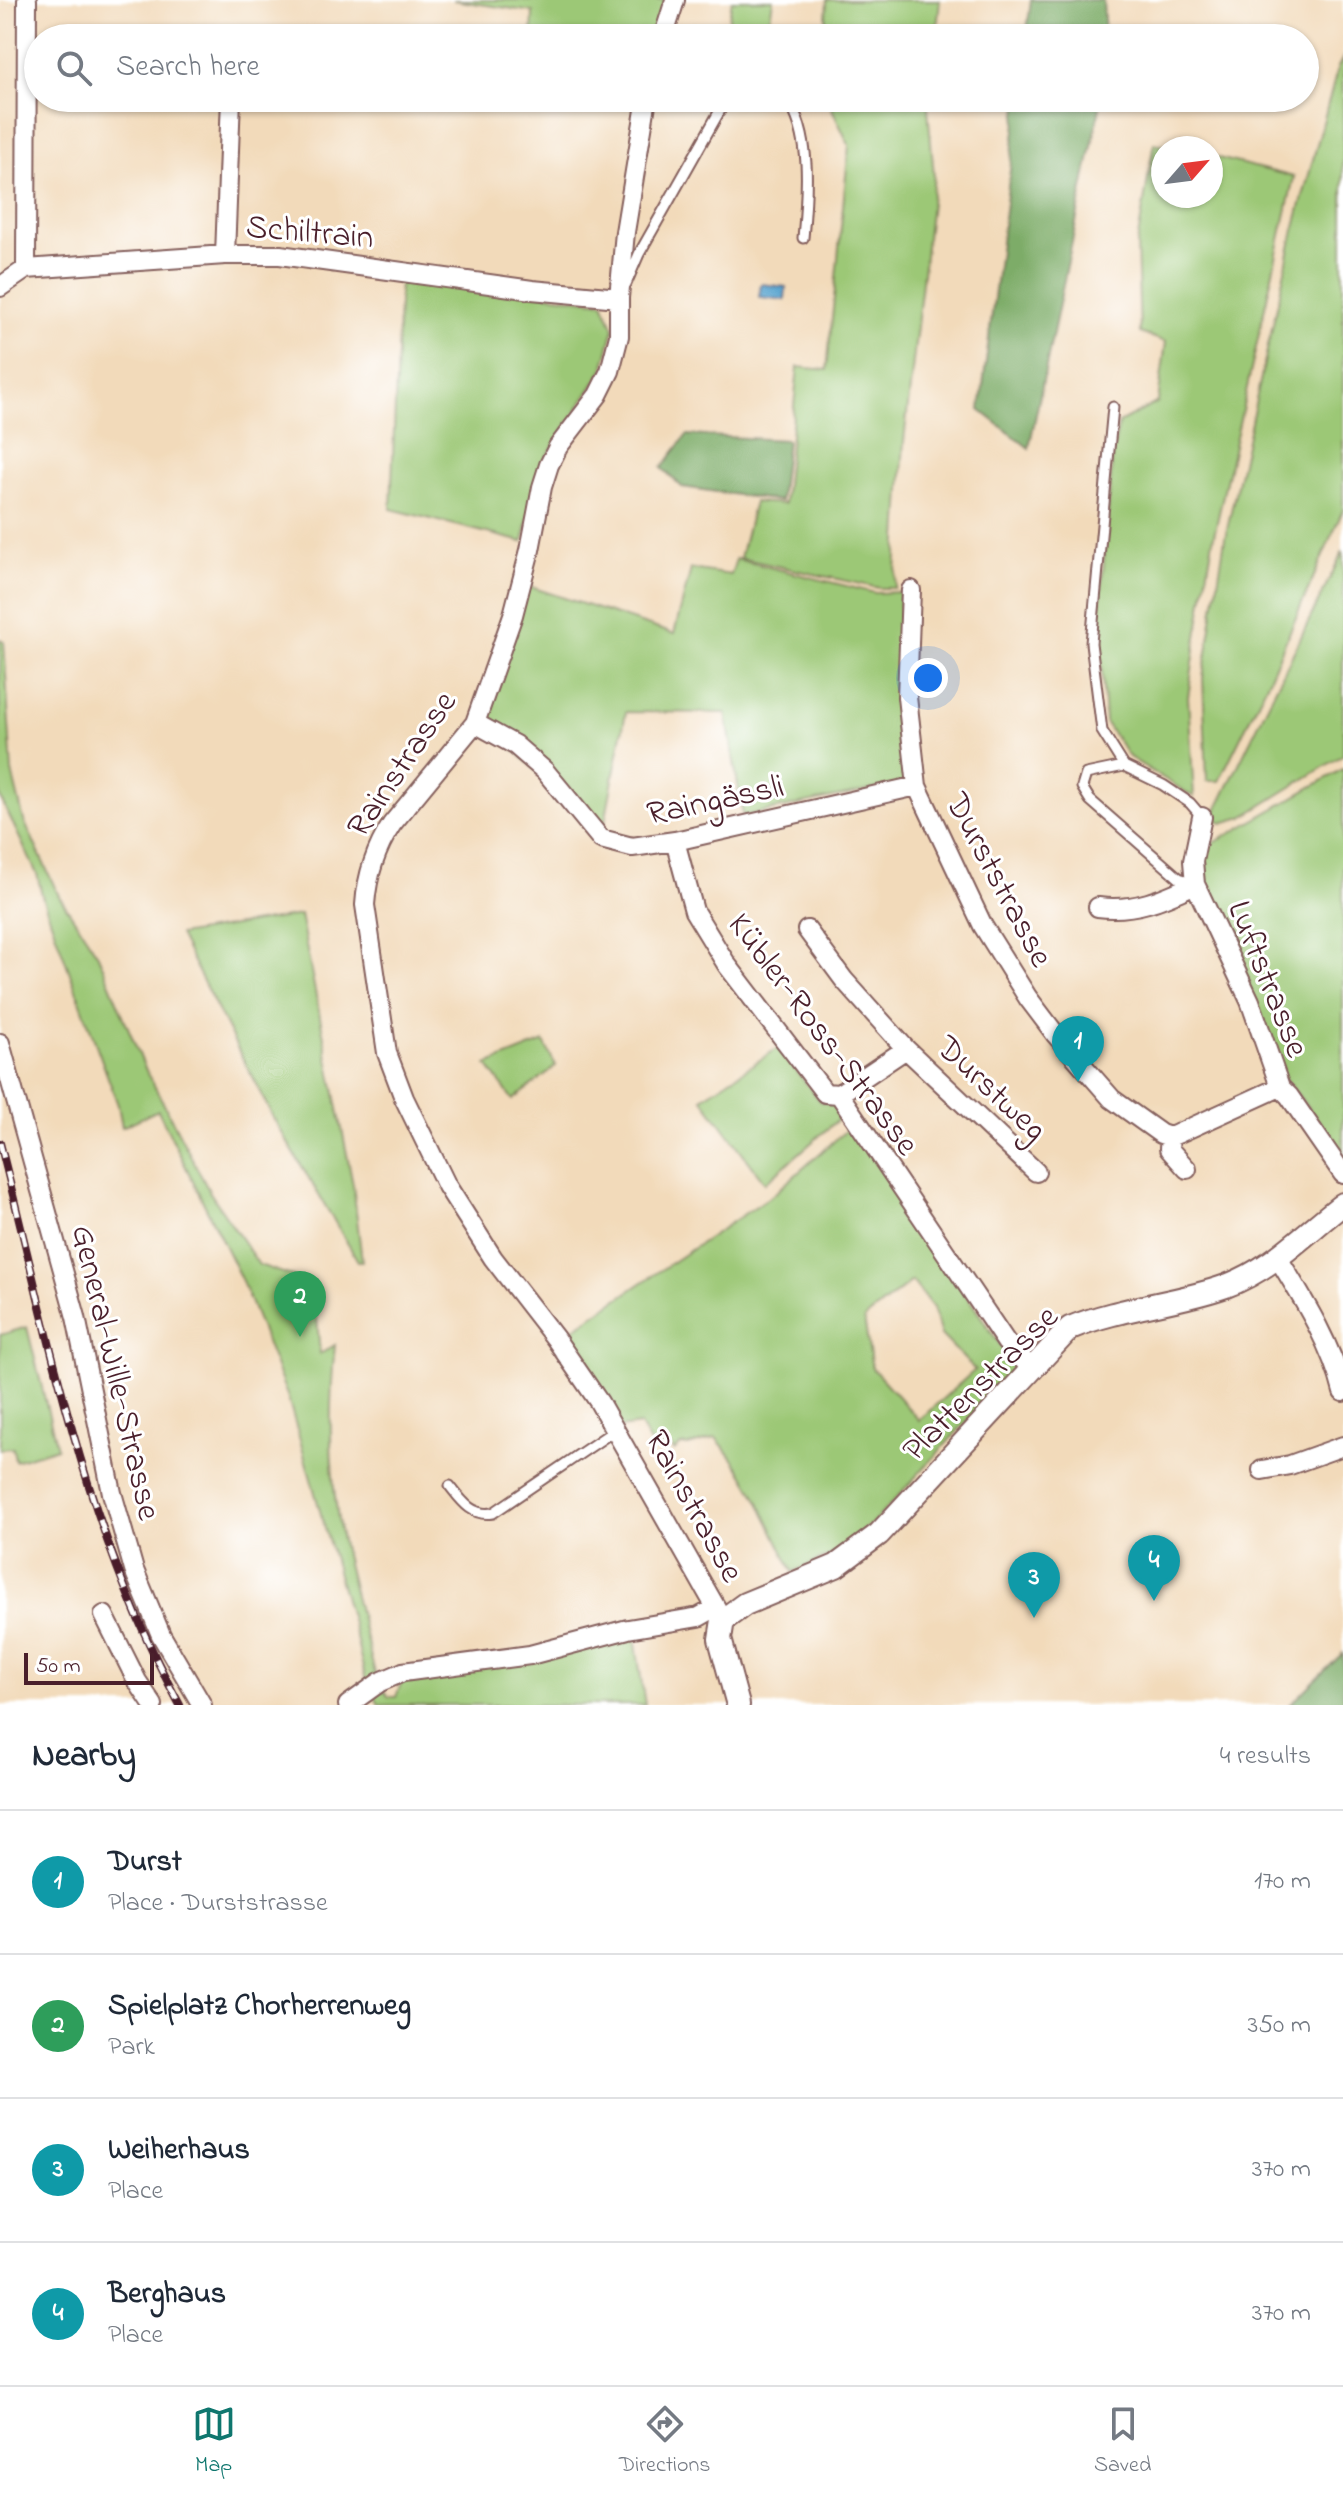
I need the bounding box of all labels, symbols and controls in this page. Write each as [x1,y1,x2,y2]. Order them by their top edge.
search box [24,24,1319,112]
icon: search [52,46,96,90]
text: Search here [116,46,260,90]
north arrow [1151,136,1223,208]
street label: Schiltrain [244,203,376,264]
your location [908,658,948,698]
street label: Rainstrasse [336,681,471,849]
street label: Raingässli [643,763,789,841]
street label: Durststrasse [930,784,1065,978]
street label: Luftstrasse [1212,894,1321,1066]
street label: Kübler-Ross-Strasse [714,903,930,1168]
pin: 1 [1052,1016,1104,1082]
street label: Durstweg [923,1024,1057,1155]
street label: General-Wille-Strasse [56,1220,173,1526]
pin: 2 [274,1271,326,1337]
street label: Plattenstrasse [892,1294,1072,1475]
street label: Rainstrasse [630,1422,755,1593]
pin: 4 [1128,1535,1180,1601]
pin: 3 [1008,1552,1060,1618]
scale bar [24,1649,154,1685]
text: 50 m [36,1651,81,1683]
text: Nearby [32,1732,136,1782]
text: 4 results [1220,1738,1311,1776]
text: Durst [108,1841,182,1885]
text: 1 [54,1863,62,1901]
text: 170 m [1254,1863,1311,1901]
text: Place · Durststrasse [108,1885,328,1923]
text: Spielplatz Chorherrenweg [108,1985,411,2029]
text: 2 [52,2007,64,2045]
text: 350 m [1247,2007,1311,2045]
text: Park [108,2029,155,2067]
text: Weiherhaus [108,2129,250,2173]
text: 3 [53,2151,63,2189]
text: 370 m [1252,2151,1311,2189]
text: Place [108,2173,163,2211]
text: Berghaus [108,2273,226,2317]
text: 4 [53,2295,63,2333]
text: 370 m [1252,2295,1311,2333]
text: Place [108,2317,163,2355]
tab: Map [192,2402,236,2482]
tab: Directions [619,2402,711,2482]
tab: Saved [1094,2402,1151,2482]

